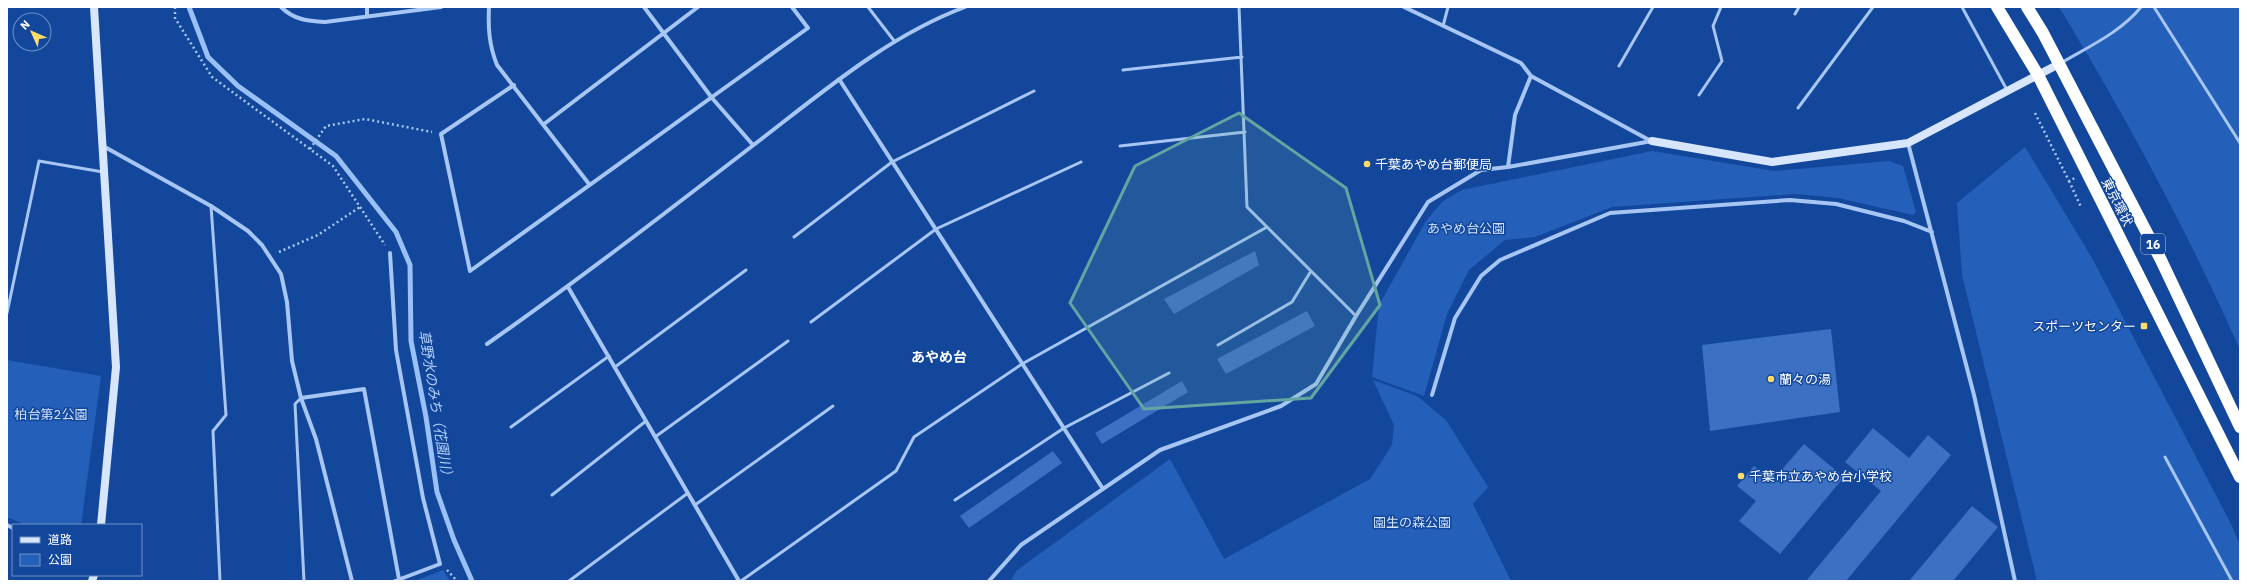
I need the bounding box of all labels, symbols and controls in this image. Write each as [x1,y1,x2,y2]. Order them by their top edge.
north arrow [12,12,52,52]
text: N [17,17,33,33]
place label: 千葉あやめ台郵便局 [1375,156,1492,173]
marker: 千葉あやめ台郵便局 [1362,159,1372,169]
street label: 東京環状 [2098,175,2136,229]
park label: あやめ台公園 [1427,220,1505,237]
road number: 16 [2141,234,2165,254]
place label: スポーツセンター [2032,318,2136,335]
marker: スポーツセンター [2139,321,2149,331]
water label: 草野水のみち（花園川） [415,329,457,483]
district label: あやめ台 [911,348,967,366]
place label: 蘭々の湯 [1779,371,1831,388]
marker: 蘭々の湯 [1766,374,1776,384]
park label: 柏台第2公園 [15,406,87,423]
place label: 千葉市立あやめ台小学校 [1749,468,1892,485]
marker: 千葉市立あやめ台小学校 [1736,471,1746,481]
park label: 園生の森公園 [1373,514,1451,531]
legend [12,524,142,576]
text: 道路 [48,532,72,547]
text: 公園 [48,552,72,567]

